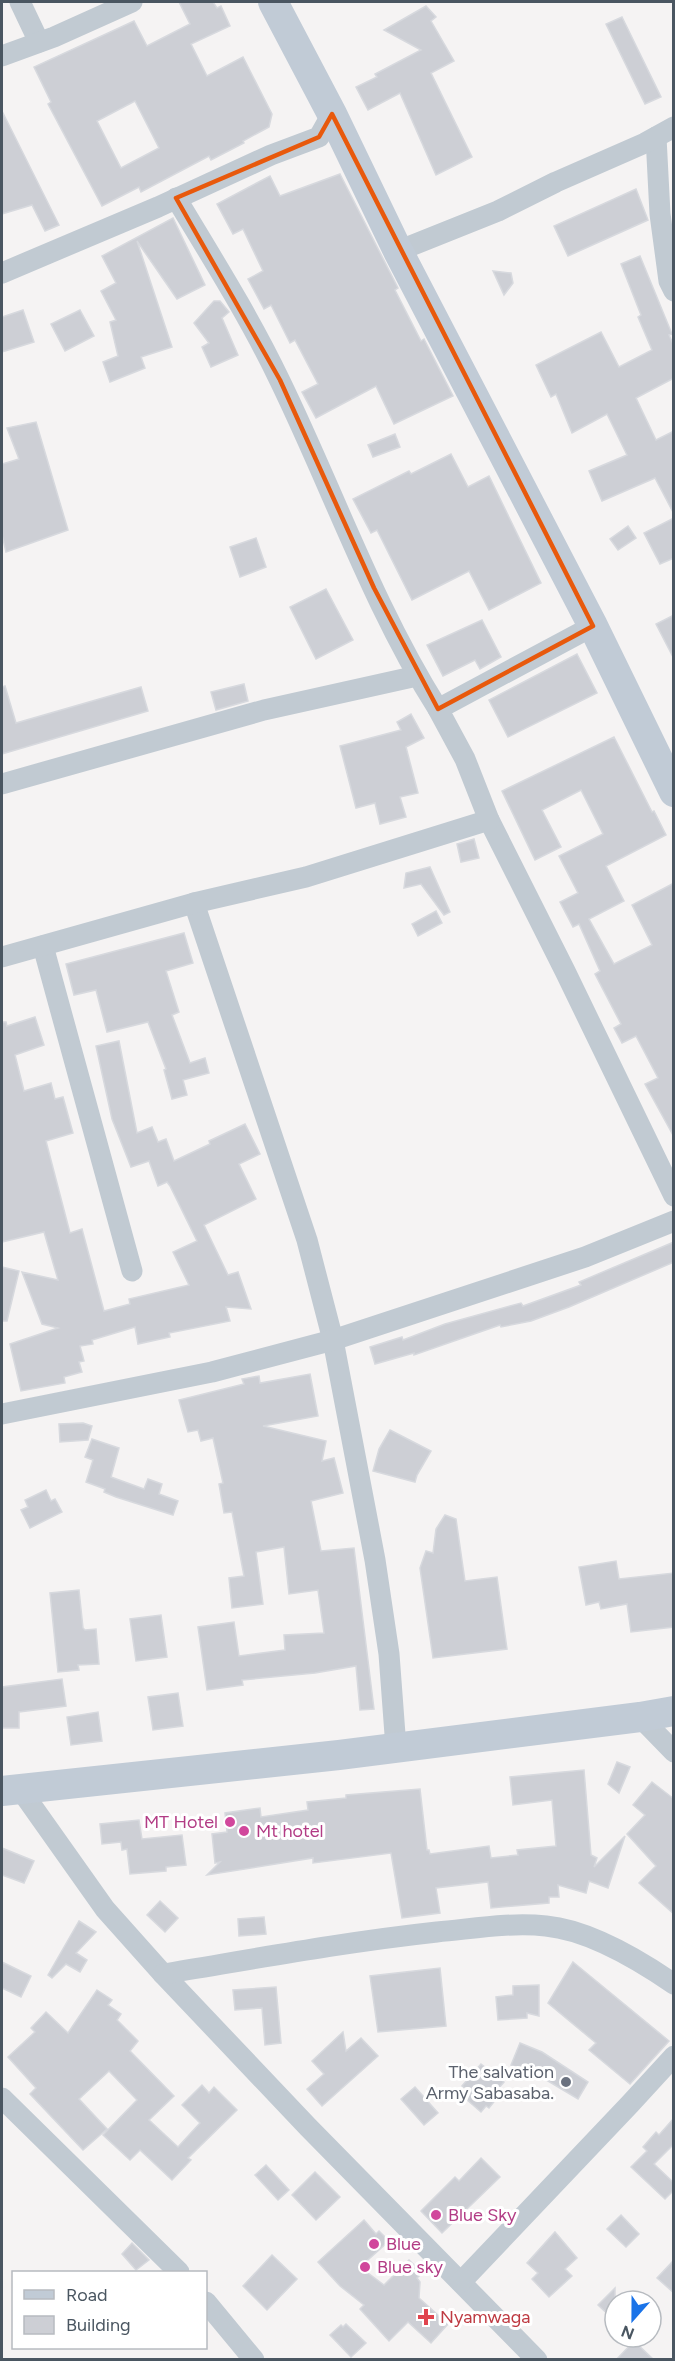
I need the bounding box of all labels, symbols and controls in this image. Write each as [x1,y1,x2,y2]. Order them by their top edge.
place label: MT Hotel [144,1811,218,1833]
marker: MT Hotel [223,1815,237,1829]
place label: Mt hotel [256,1820,324,1842]
marker: Mt hotel [237,1824,251,1838]
place label: The salvation Army Sabasaba. [426,2061,554,2104]
marker: The salvation Army Sabasaba. [559,2075,573,2089]
place label: Blue Sky [448,2204,517,2226]
marker: Blue Sky [429,2208,443,2222]
place label: Blue [386,2233,421,2255]
marker: Blue [367,2237,381,2251]
place label: Blue sky [377,2256,443,2278]
marker: Blue sky [358,2260,372,2274]
legend [12,2271,207,2349]
text: Road [66,2284,107,2306]
north arrow [603,2289,663,2349]
place label: Nyamwaga [440,2306,530,2328]
marker: Nyamwaga [417,2308,435,2326]
text: Building [66,2314,131,2336]
text: N [619,2321,637,2344]

